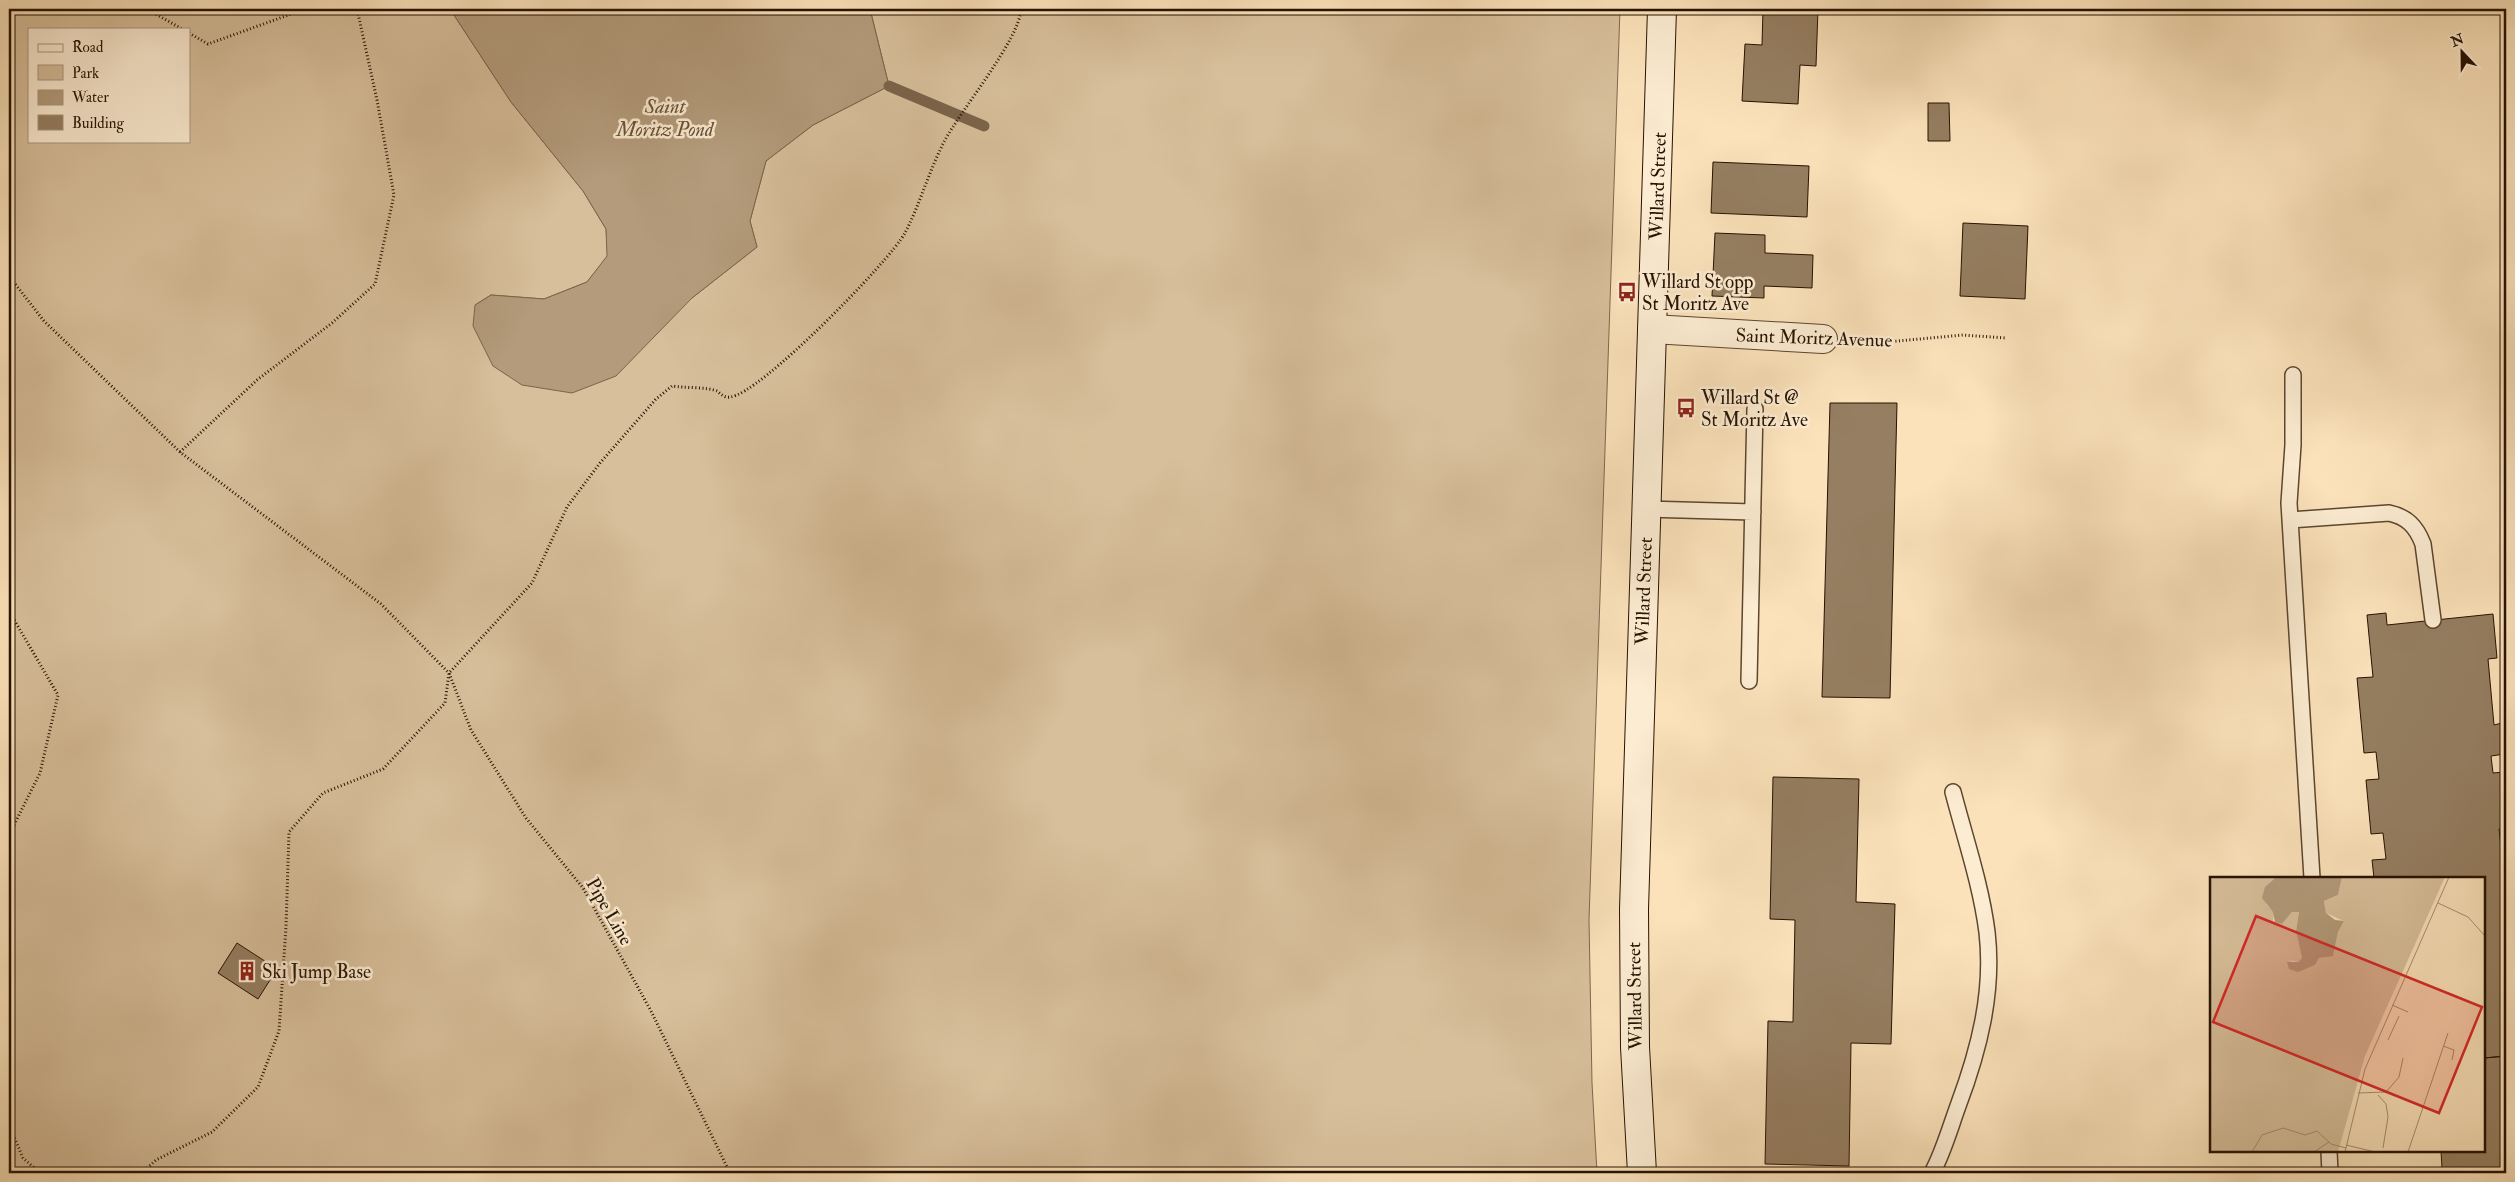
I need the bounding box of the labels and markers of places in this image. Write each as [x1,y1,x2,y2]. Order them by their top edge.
place label: Willard St opp St Moritz Ave [1641,270,1753,316]
bus stop icon: Willard St opp St Moritz Ave [1616,281,1638,303]
place label: Willard St @ St Moritz Ave [1700,386,1808,432]
bus stop icon: Willard St @ St Moritz Ave [1675,397,1697,419]
building icon: Ski Jump Base [236,960,258,982]
place label: Ski Jump Base [262,960,371,985]

